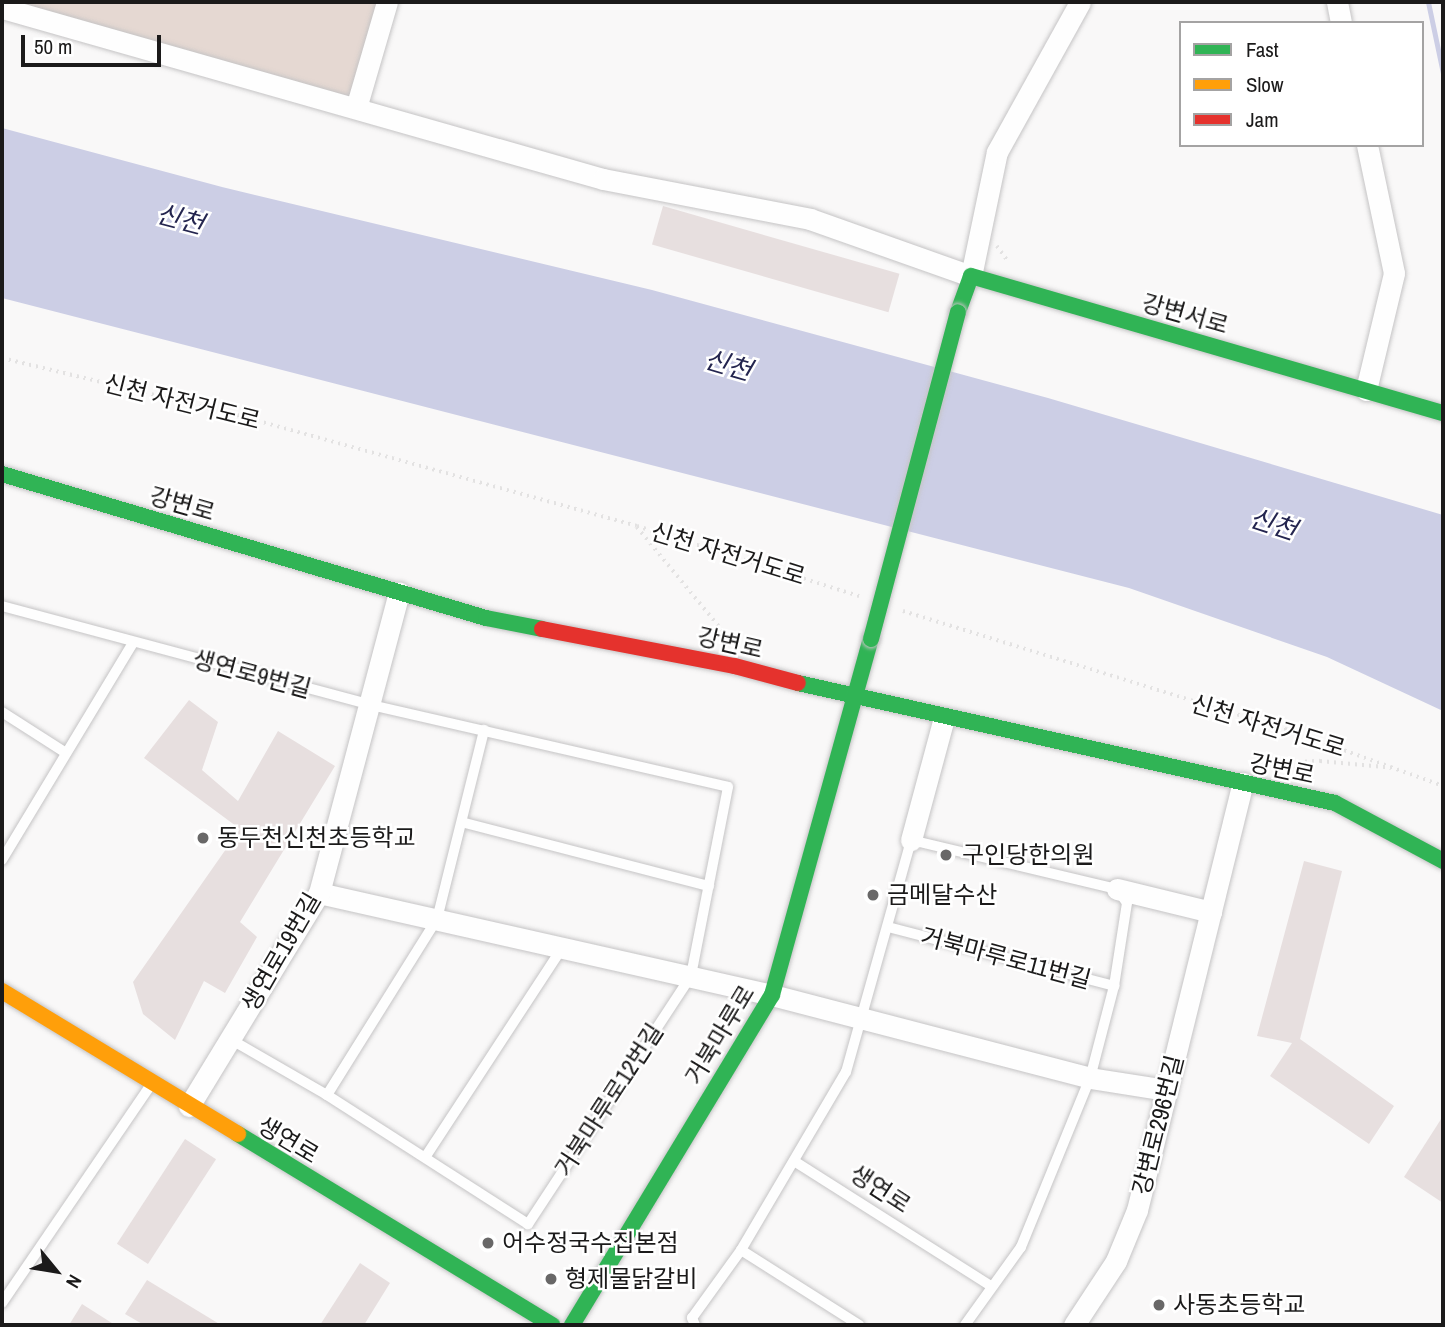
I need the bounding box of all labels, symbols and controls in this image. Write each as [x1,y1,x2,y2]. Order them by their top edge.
scale bar [24,21,164,65]
legend [1179,21,1424,147]
text: 50 m [34,32,72,61]
text: Fast [1246,35,1279,64]
text: Slow [1246,70,1283,99]
text: Jam [1246,105,1279,134]
water label: 신천 [153,198,207,240]
street label: 강변서로 [1139,288,1231,340]
water label: 신천 [701,343,755,387]
street label: 신천 자전거도로 [101,369,263,435]
street label: 강변로 [146,481,218,527]
water label: 신천 [1245,502,1301,546]
street label: 신천 자전거도로 [647,517,809,591]
street label: 강변로 [694,622,766,664]
street label: 생연로9번길 [190,644,314,704]
street label: 신천 자전거도로 [1187,689,1349,763]
street label: 강변로 [1247,748,1317,790]
place label: 동두천신천초등학교 [217,824,416,852]
marker: 동두천신천초등학교 [195,830,211,846]
place label: 구인당한의원 [962,841,1094,869]
marker: 구인당한의원 [936,845,956,865]
place label: 금메달수산 [887,881,997,909]
marker: 금메달수산 [865,887,881,903]
street label: 생연로19번길 [235,888,327,1016]
street label: 거북마루로11번길 [918,921,1094,995]
street label: 거북마루로 [679,980,761,1090]
street label: 거북마루로12번길 [549,1018,669,1182]
street label: 강변로296번길 [1127,1052,1189,1198]
street label: 생연로 [252,1111,324,1169]
street label: 생연로 [844,1159,916,1219]
place label: 어수정국수집본점 [502,1229,679,1257]
marker: 어수정국수집본점 [480,1235,496,1251]
north arrow [21,1236,91,1306]
place label: 형제물닭갈비 [565,1265,697,1293]
text: N [60,1270,88,1293]
marker: 형제물닭갈비 [543,1271,559,1287]
place label: 사동초등학교 [1173,1291,1305,1319]
marker: 사동초등학교 [1151,1297,1167,1313]

